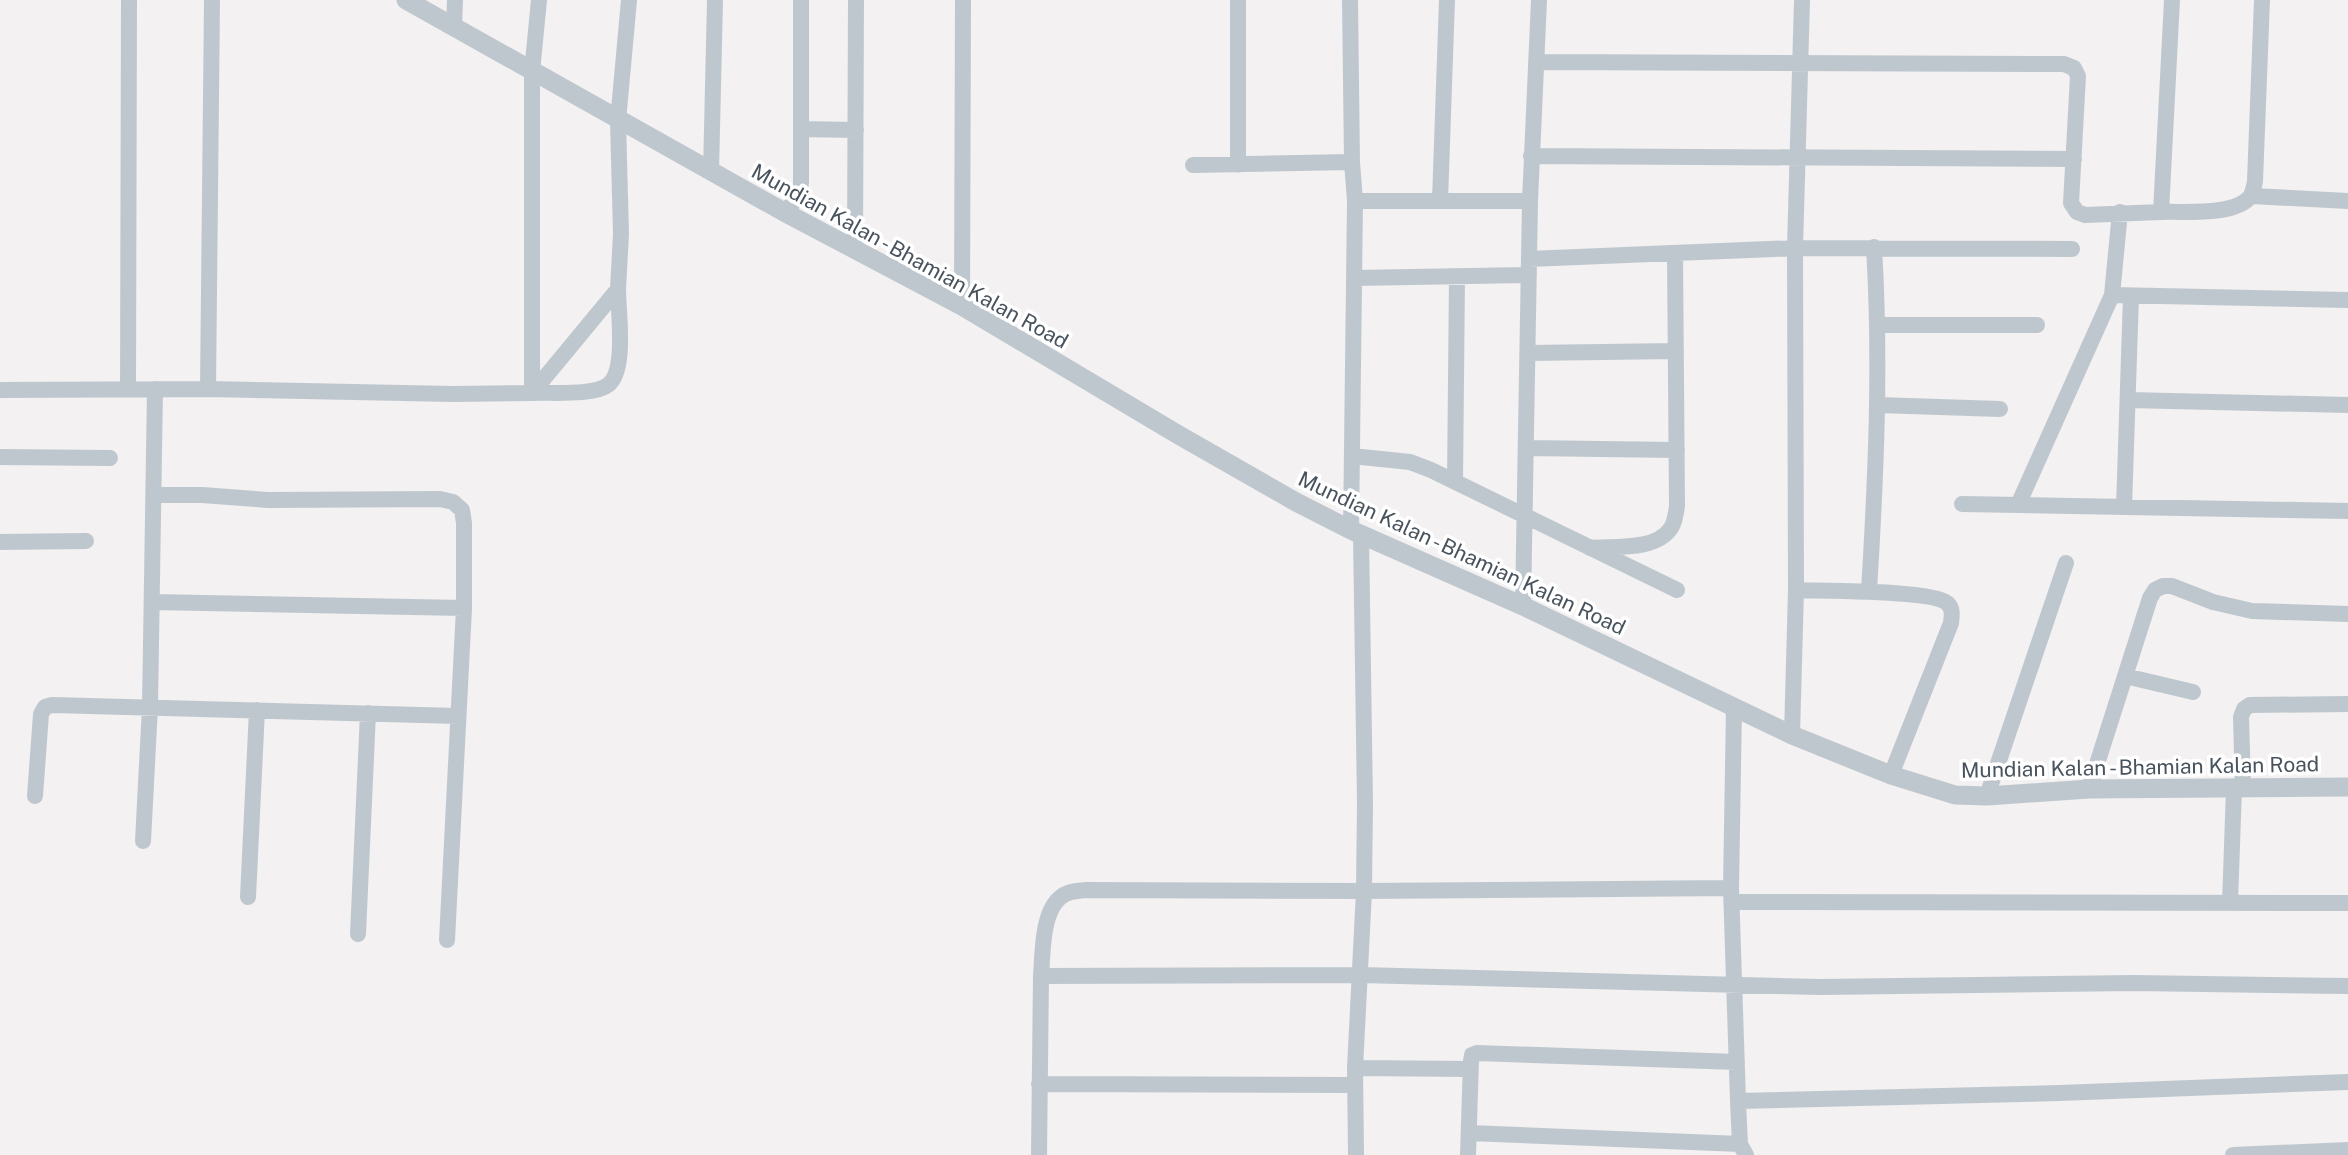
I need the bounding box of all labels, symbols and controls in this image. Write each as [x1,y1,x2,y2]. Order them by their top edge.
street label: Mundian Kalan - Bhamian Kalan Road [747,158,1073,354]
street label: Mundian Kalan - Bhamian Kalan Road [1294,466,1630,640]
street label: Mundian Kalan - Bhamian Kalan Road [1961,751,2319,783]

